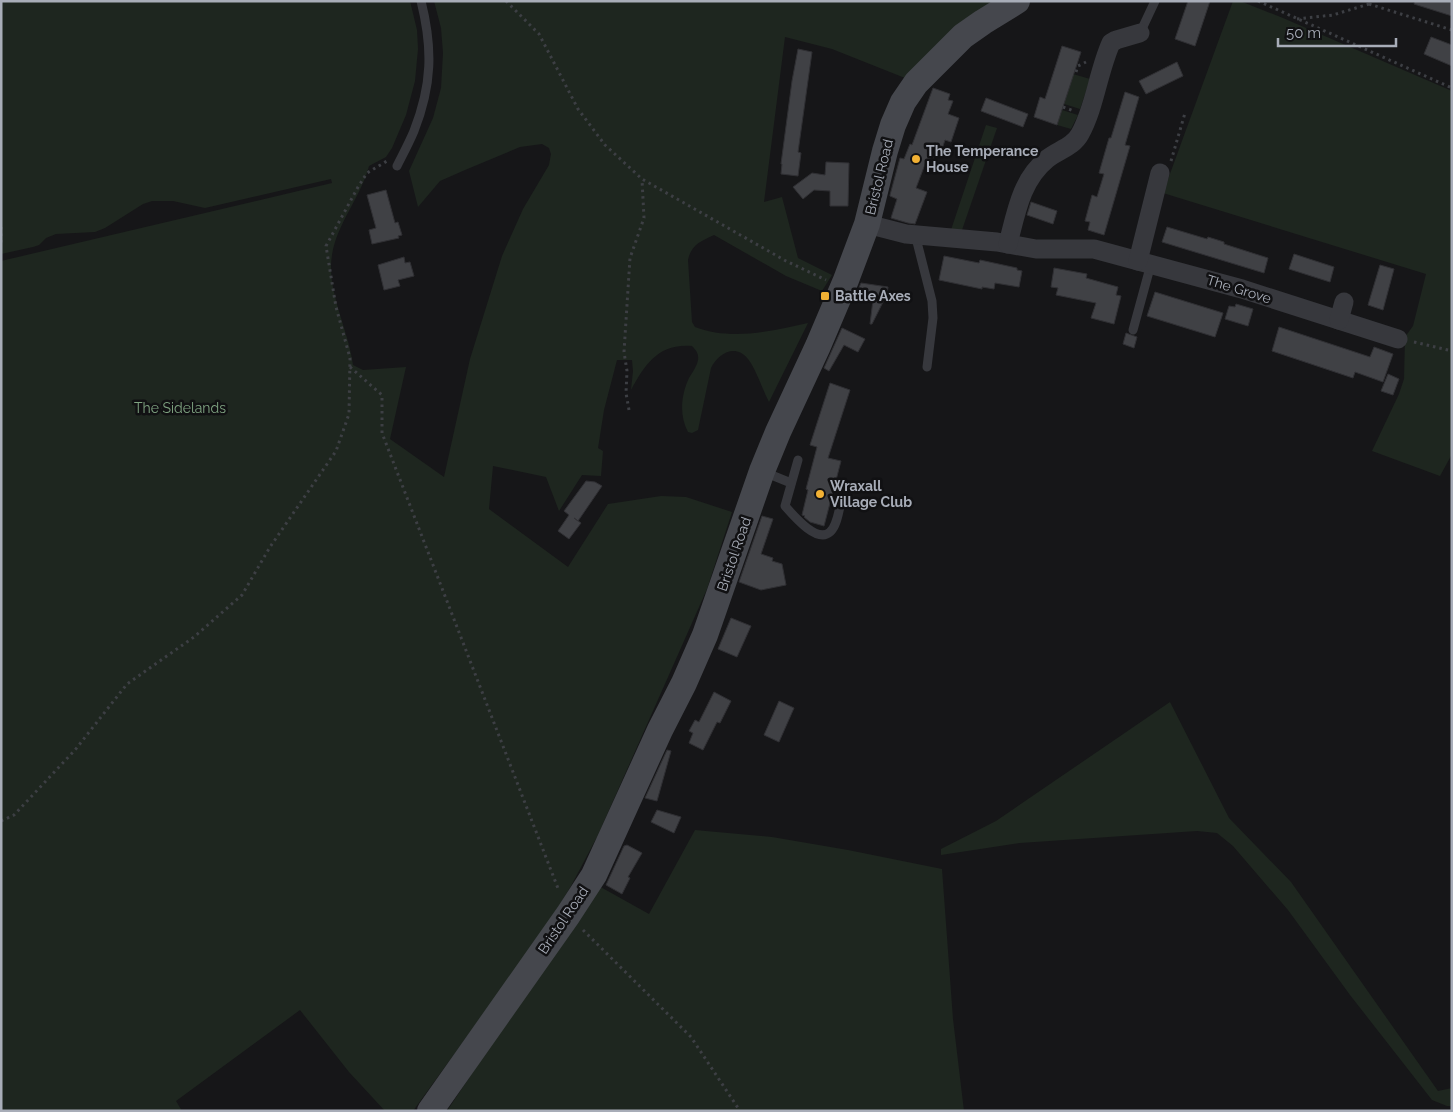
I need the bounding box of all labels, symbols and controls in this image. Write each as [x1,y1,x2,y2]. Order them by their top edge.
scale bar [1278,15,1396,47]
text: 50 m [1286,24,1321,42]
street label: Bristol Road [862,137,896,217]
place label: The Temperance House [926,143,1039,175]
marker: The Temperance House [910,153,922,165]
street label: The Grove [1205,272,1273,306]
place label: Battle Axes [835,288,911,304]
marker: Battle Axes [819,290,831,302]
park label: The Sidelands [134,400,226,416]
place label: Wraxall Village Club [830,478,912,510]
marker: Wraxall Village Club [814,488,826,500]
street label: Bristol Road [714,515,754,593]
street label: Bristol Road [535,883,591,957]

